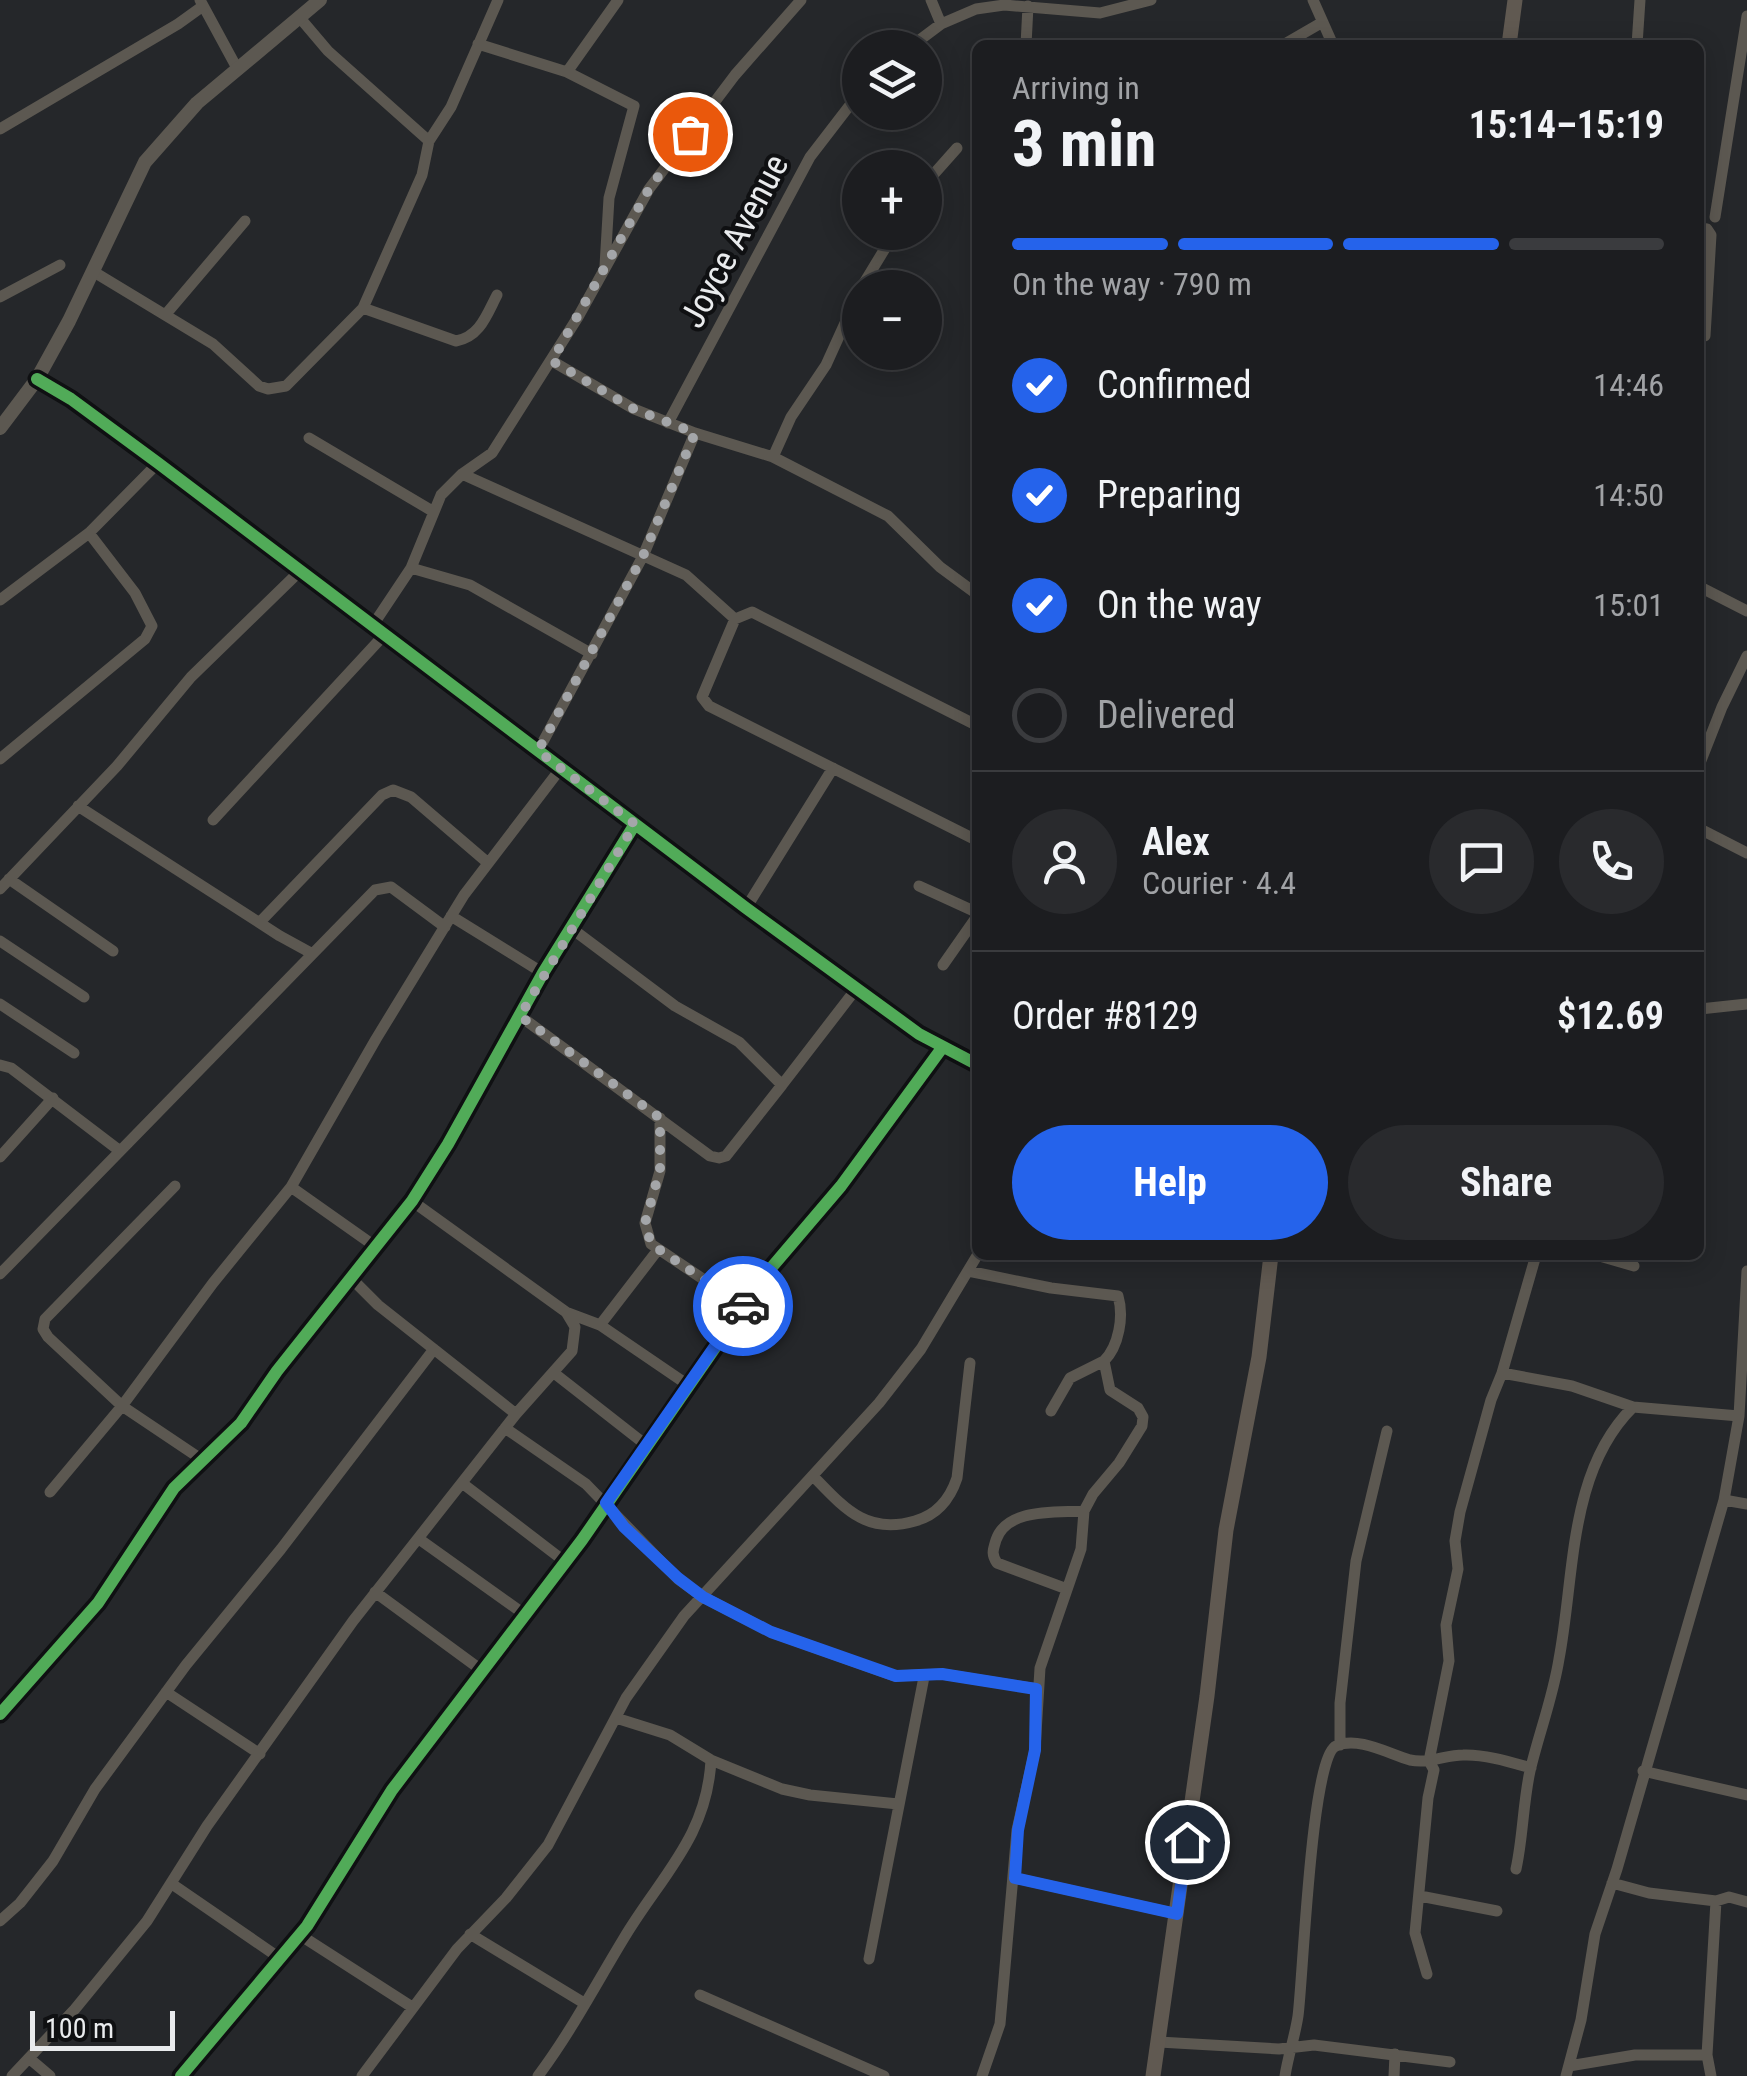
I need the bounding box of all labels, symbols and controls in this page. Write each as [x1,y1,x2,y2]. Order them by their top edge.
map controls [842,30,942,370]
button: layers [842,30,942,130]
text: Arriving in [1012,69,1140,107]
pin [648,92,733,177]
text: 15:14–15:19 [1469,103,1664,147]
text: 3 min [1012,106,1156,182]
icon: bag [663,107,718,162]
street label: Joyce Avenue [672,148,797,335]
button: + [842,150,942,250]
text: On the way · 790 m [1012,265,1252,303]
button: − [842,270,942,370]
icon: check [1012,358,1067,413]
text: Confirmed [1097,363,1252,407]
text: 14:46 [1593,366,1664,404]
icon: check [1012,468,1067,523]
text: Preparing [1097,473,1242,517]
text: 14:50 [1593,476,1664,514]
icon: check [1012,578,1067,633]
text: On the way [1097,583,1262,627]
text: 15:01 [1593,586,1664,624]
text: Delivered [1097,693,1236,737]
button: person [1012,809,1117,914]
button: chat [1429,809,1534,914]
button: phone [1559,809,1664,914]
text: Alex [1142,820,1210,864]
text: Courier · 4.4 [1142,864,1296,902]
text: Order #8129 [1012,994,1199,1038]
text: $12.69 [1557,994,1664,1038]
button: Help [1012,1125,1328,1240]
button: Share [1348,1125,1664,1240]
courier [693,1256,793,1356]
icon: car [716,1279,771,1334]
pin [1145,1800,1230,1885]
icon: home [1160,1815,1215,1870]
scale bar [30,2006,175,2050]
text: 100 m [45,2012,114,2045]

